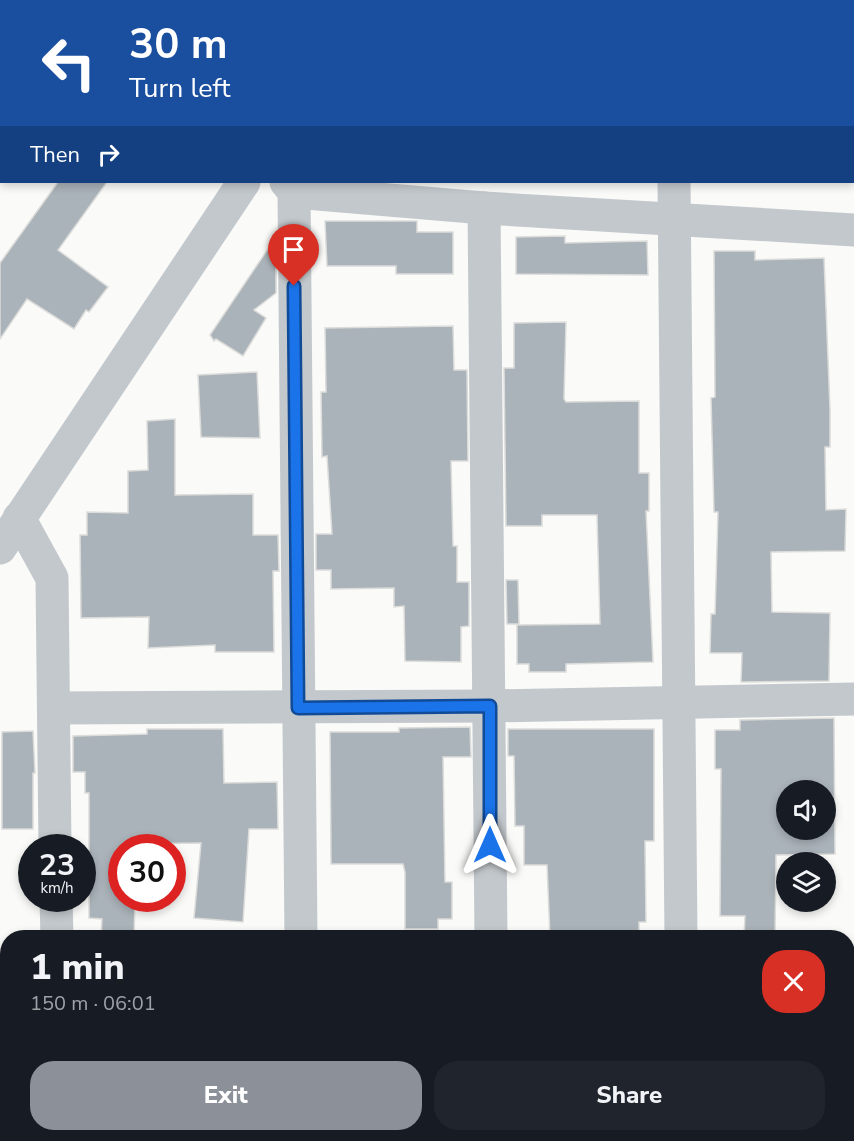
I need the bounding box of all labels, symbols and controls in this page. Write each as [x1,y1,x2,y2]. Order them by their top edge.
text: 30 m [129,16,228,73]
icon: left [30,24,108,102]
text: Turn left [129,70,230,107]
icon: right [92,138,125,171]
text: Then [30,140,80,170]
pin [268,224,319,286]
icon: arrive [277,233,310,266]
map controls [776,780,836,912]
button: sound [776,780,836,840]
position arrow [458,813,522,877]
speed limit sign: 30 [108,834,186,912]
text: 23 [39,845,75,886]
button: layers [776,852,836,912]
text: km/h [40,878,74,898]
text: 1 min [30,943,125,992]
button: close [762,950,825,1013]
text: 150 m · 06:01 [30,990,156,1017]
button: Exit [30,1061,422,1130]
button: Share [434,1061,825,1130]

